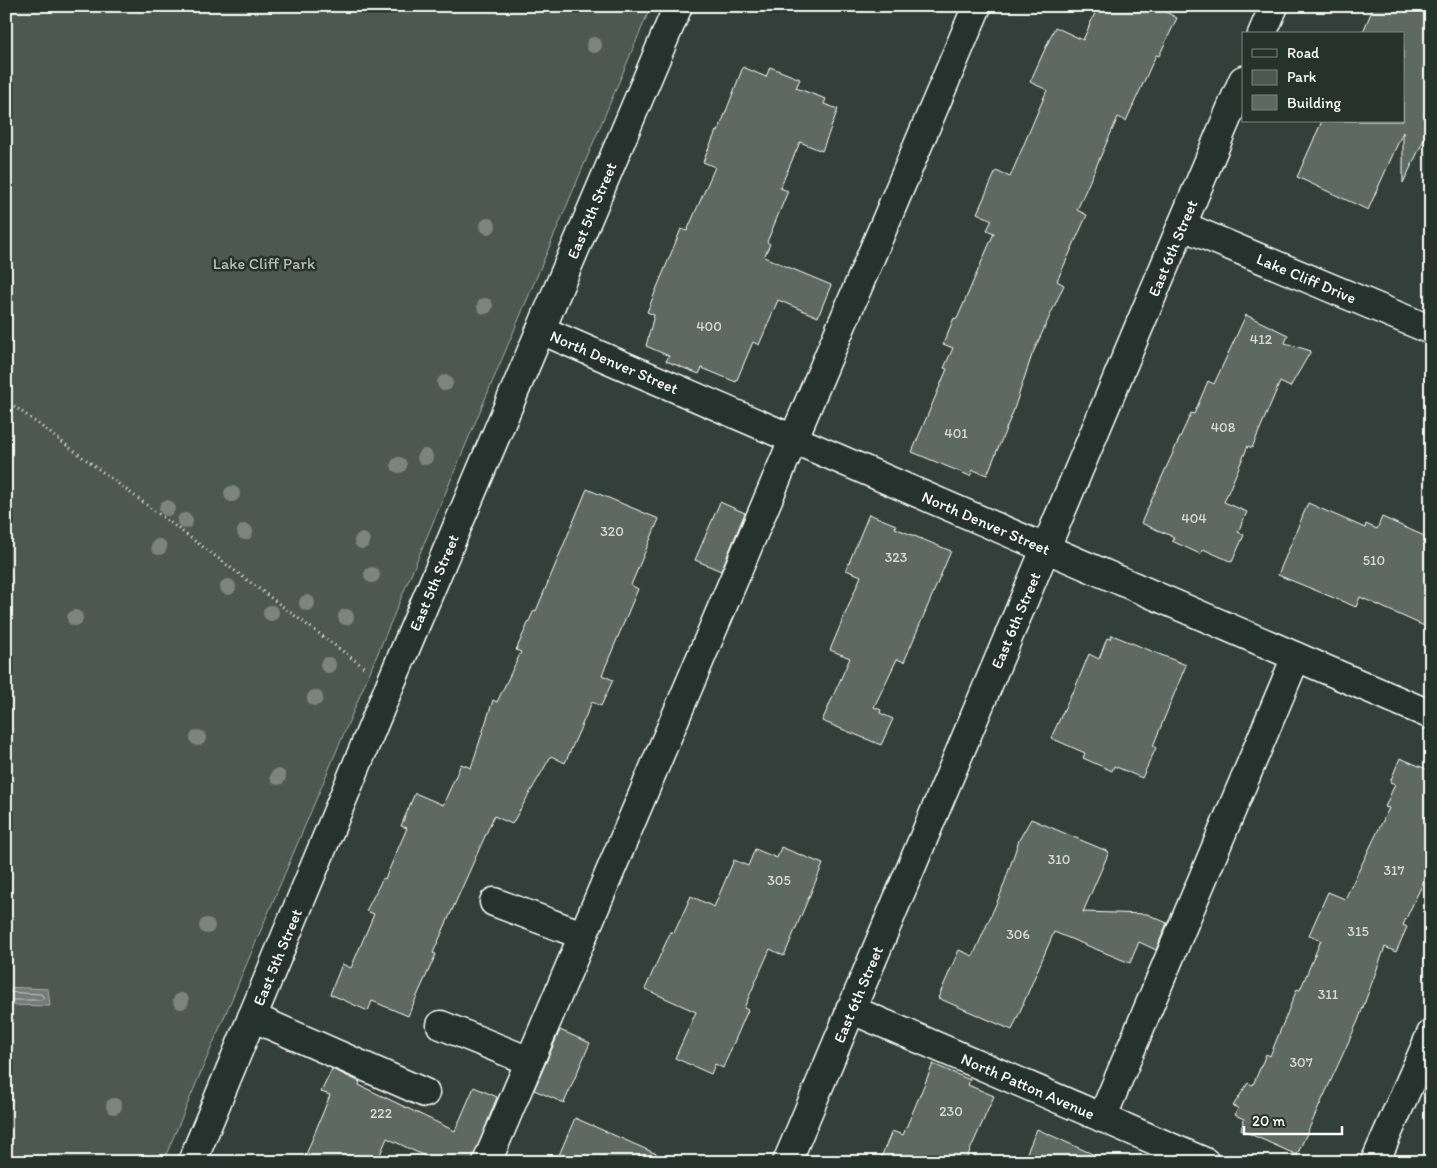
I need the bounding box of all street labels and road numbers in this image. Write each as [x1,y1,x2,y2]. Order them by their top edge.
street label: East 5th Street [562,159,620,262]
street label: East 6th Street [1143,197,1201,299]
street label: Lake Cliff Drive [1254,249,1359,307]
street label: North Denver Street [547,326,681,398]
street label: North Denver Street [919,486,1053,559]
street label: East 5th Street [405,531,462,634]
street label: East 6th Street [987,569,1044,671]
street label: East 5th Street [249,906,306,1008]
street label: East 6th Street [829,943,886,1046]
street label: North Patton Avenue [958,1049,1098,1123]

